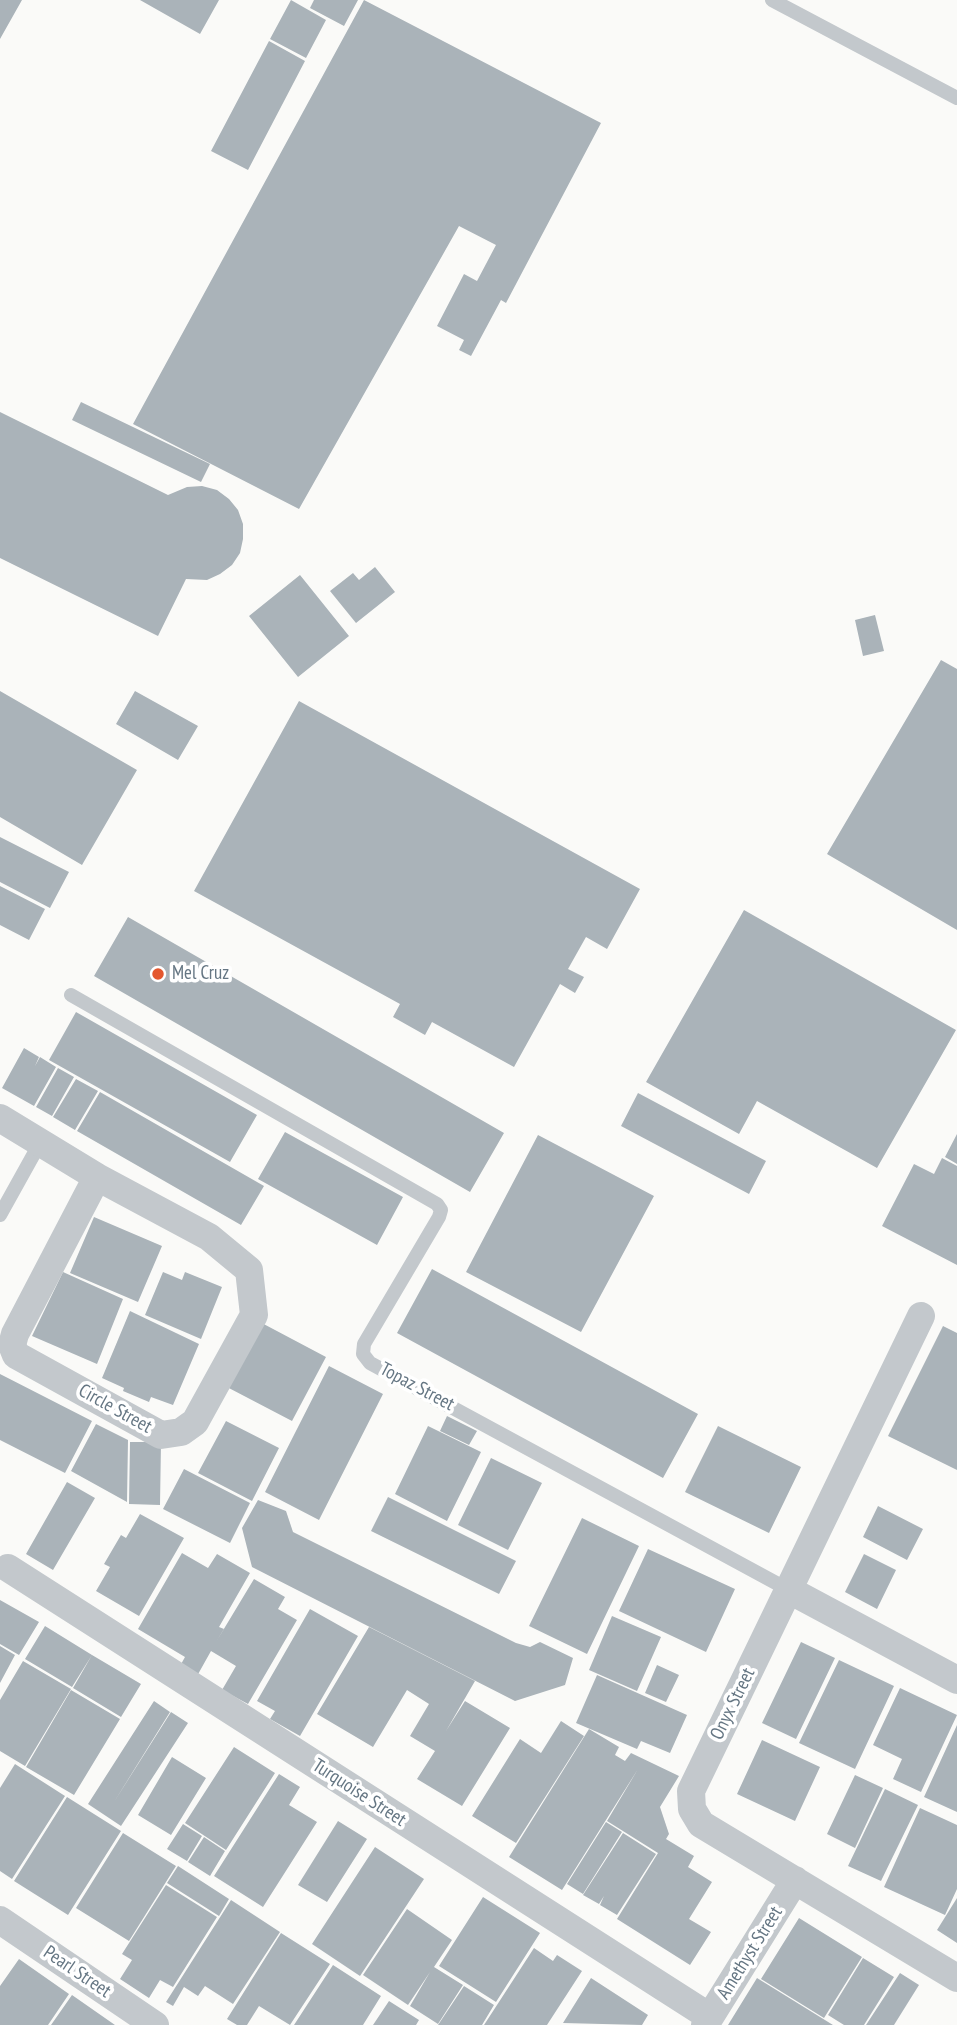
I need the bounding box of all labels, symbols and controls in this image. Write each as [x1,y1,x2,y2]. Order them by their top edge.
place label: Mel Cruz [172,963,229,985]
marker: Mel Cruz [150,966,166,982]
street label: Topaz Street [376,1358,458,1416]
street label: Circle Street [74,1380,156,1438]
street label: Onyx Street [706,1664,760,1744]
street label: Turquoise Street [308,1754,410,1832]
street label: Amethyst Street [713,1902,787,2004]
street label: Pearl Street [39,1941,115,2003]

